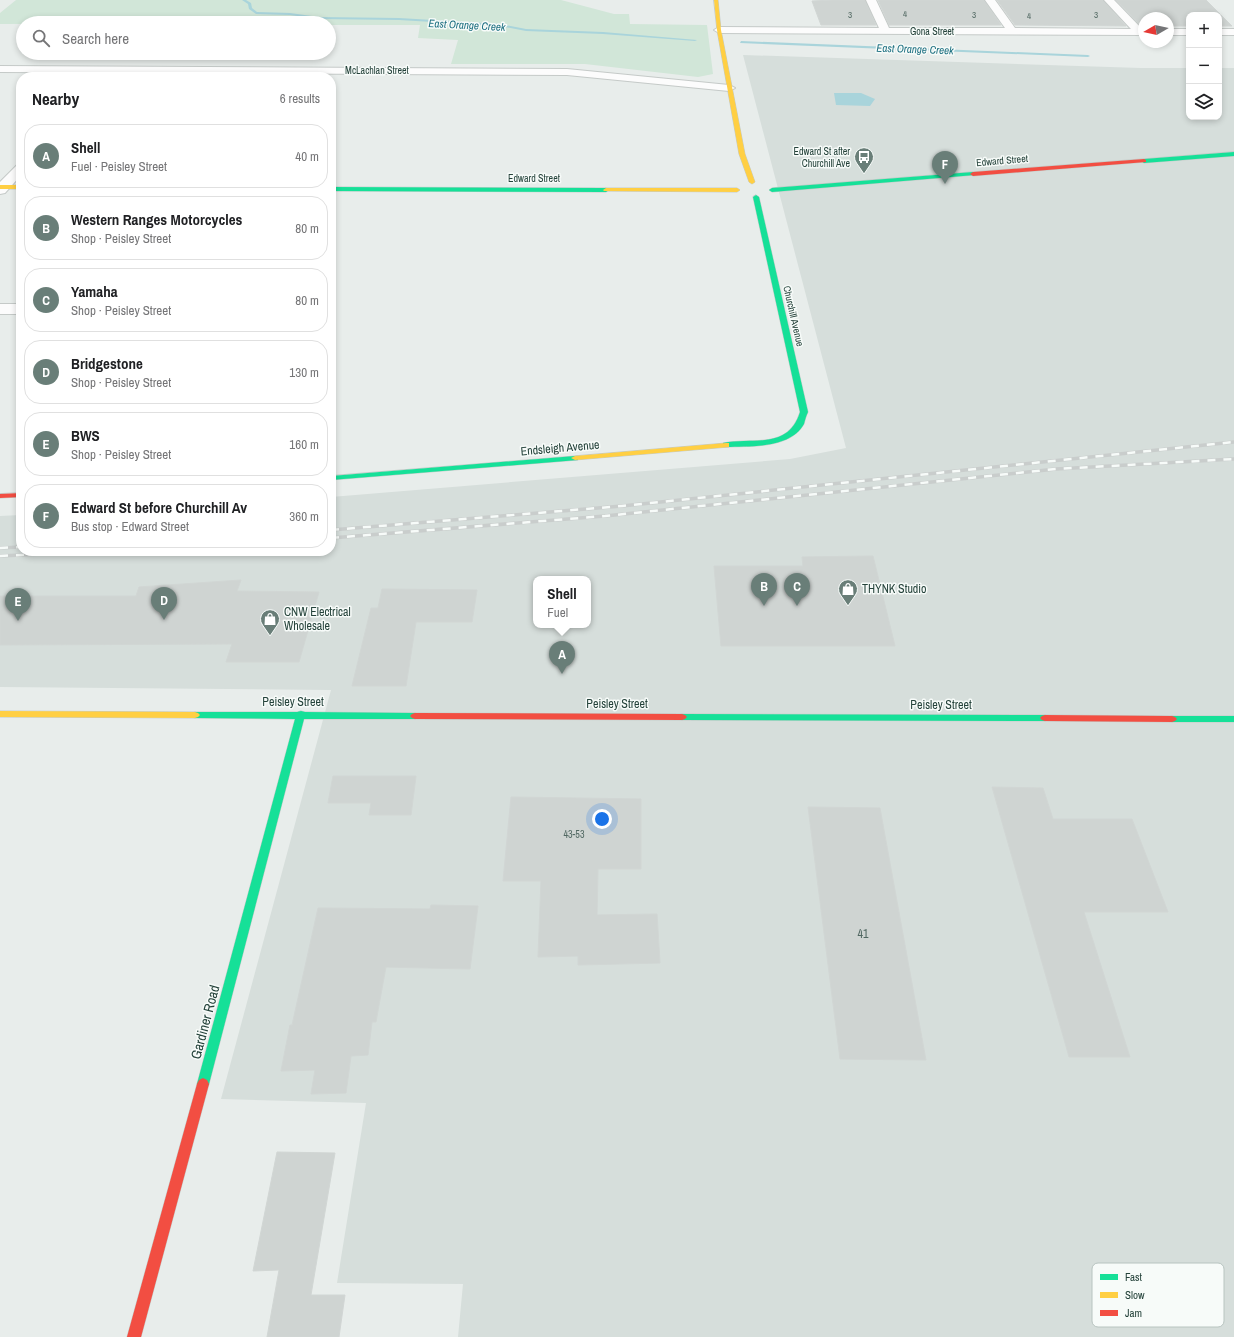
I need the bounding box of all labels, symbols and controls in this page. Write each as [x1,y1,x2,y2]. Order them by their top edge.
house number: 4 [903,8,907,20]
house number: 3 [848,9,852,21]
house number: 3 [972,9,976,21]
house number: 3 [1094,9,1098,21]
house number: 4 [1027,10,1031,22]
north arrow [1138,12,1174,48]
map controls [1186,12,1222,120]
button: + [1186,12,1222,48]
search box [16,16,336,60]
water label: East Orange Creek [428,16,506,34]
street label: Gona Street [910,25,955,38]
icon: search [30,27,52,49]
text: Search here [62,28,129,49]
water label: East Orange Creek [876,41,954,57]
button: − [1186,48,1222,84]
street label: McLachlan Street [345,64,410,77]
button: layers [1186,84,1222,120]
text: Nearby [32,87,79,110]
text: 6 results [280,90,320,107]
text: Shell [71,137,100,158]
place label: Edward St after Churchill Ave [793,145,850,170]
bus stop icon: Edward St after Churchill Ave [853,146,875,174]
text: A [42,148,50,165]
text: 40 m [295,148,319,165]
pin: F [932,151,958,184]
street label: Edward Street [976,152,1029,169]
text: Fuel · Peisley Street [71,158,167,175]
street label: Edward Street [508,172,561,185]
text: Western Ranges Motorcycles [71,209,242,230]
text: B [42,220,50,237]
text: 80 m [295,220,319,237]
text: Shop · Peisley Street [71,230,171,247]
text: Yamaha [71,281,118,302]
street label: Churchill Avenue [780,285,807,348]
text: C [42,292,50,309]
text: 80 m [295,292,319,309]
text: Shop · Peisley Street [71,302,171,319]
text: Bridgestone [71,353,143,374]
text: D [42,364,50,381]
text: 130 m [289,364,319,381]
text: Shop · Peisley Street [71,374,171,391]
text: BWS [71,425,100,446]
text: E [42,436,50,453]
text: 160 m [289,436,319,453]
street label: Endsleigh Avenue [520,437,600,459]
text: Shop · Peisley Street [71,446,171,463]
text: Edward St before Churchill Av [71,497,247,518]
text: F [43,508,49,525]
text: 360 m [289,508,319,525]
text: Bus stop · Edward Street [71,518,189,535]
pin: B [751,573,777,606]
pin: C [784,573,810,606]
popup [533,576,591,628]
shop icon: THYNK Studio [837,578,859,606]
place label: THYNK Studio [862,581,927,597]
text: Shell [547,583,577,604]
pin: D [151,587,177,620]
pin: E [5,588,31,621]
place label: CNW Electrical Wholesale [284,604,351,634]
text: Fuel [547,604,568,621]
shop icon: CNW Electrical Wholesale [259,608,281,636]
pin: A [549,641,575,674]
street label: Peisley Street [262,694,324,710]
street label: Peisley Street [586,696,648,712]
street label: Peisley Street [910,697,972,713]
your location [592,809,612,829]
house number: 43-53 [564,828,585,841]
house number: 41 [858,926,869,942]
street label: Gardiner Road [186,983,224,1061]
legend [1092,1263,1224,1327]
text: Fast [1125,1270,1143,1284]
text: Slow [1125,1288,1145,1302]
text: Jam [1125,1306,1142,1320]

